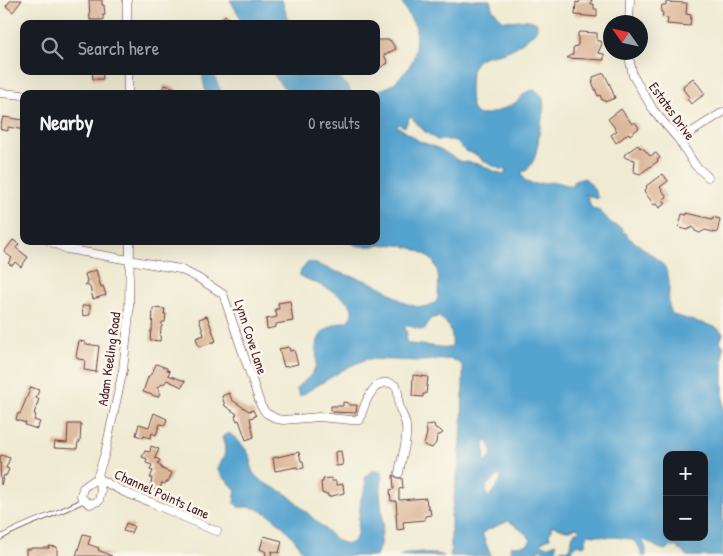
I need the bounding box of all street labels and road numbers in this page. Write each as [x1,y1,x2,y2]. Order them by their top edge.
street label: Estates Drive [645,78,700,144]
street label: Lynn Cove Lane [230,297,273,377]
street label: Adam Keeling Road [93,310,126,407]
street label: Channel Points Lane [112,464,213,523]

